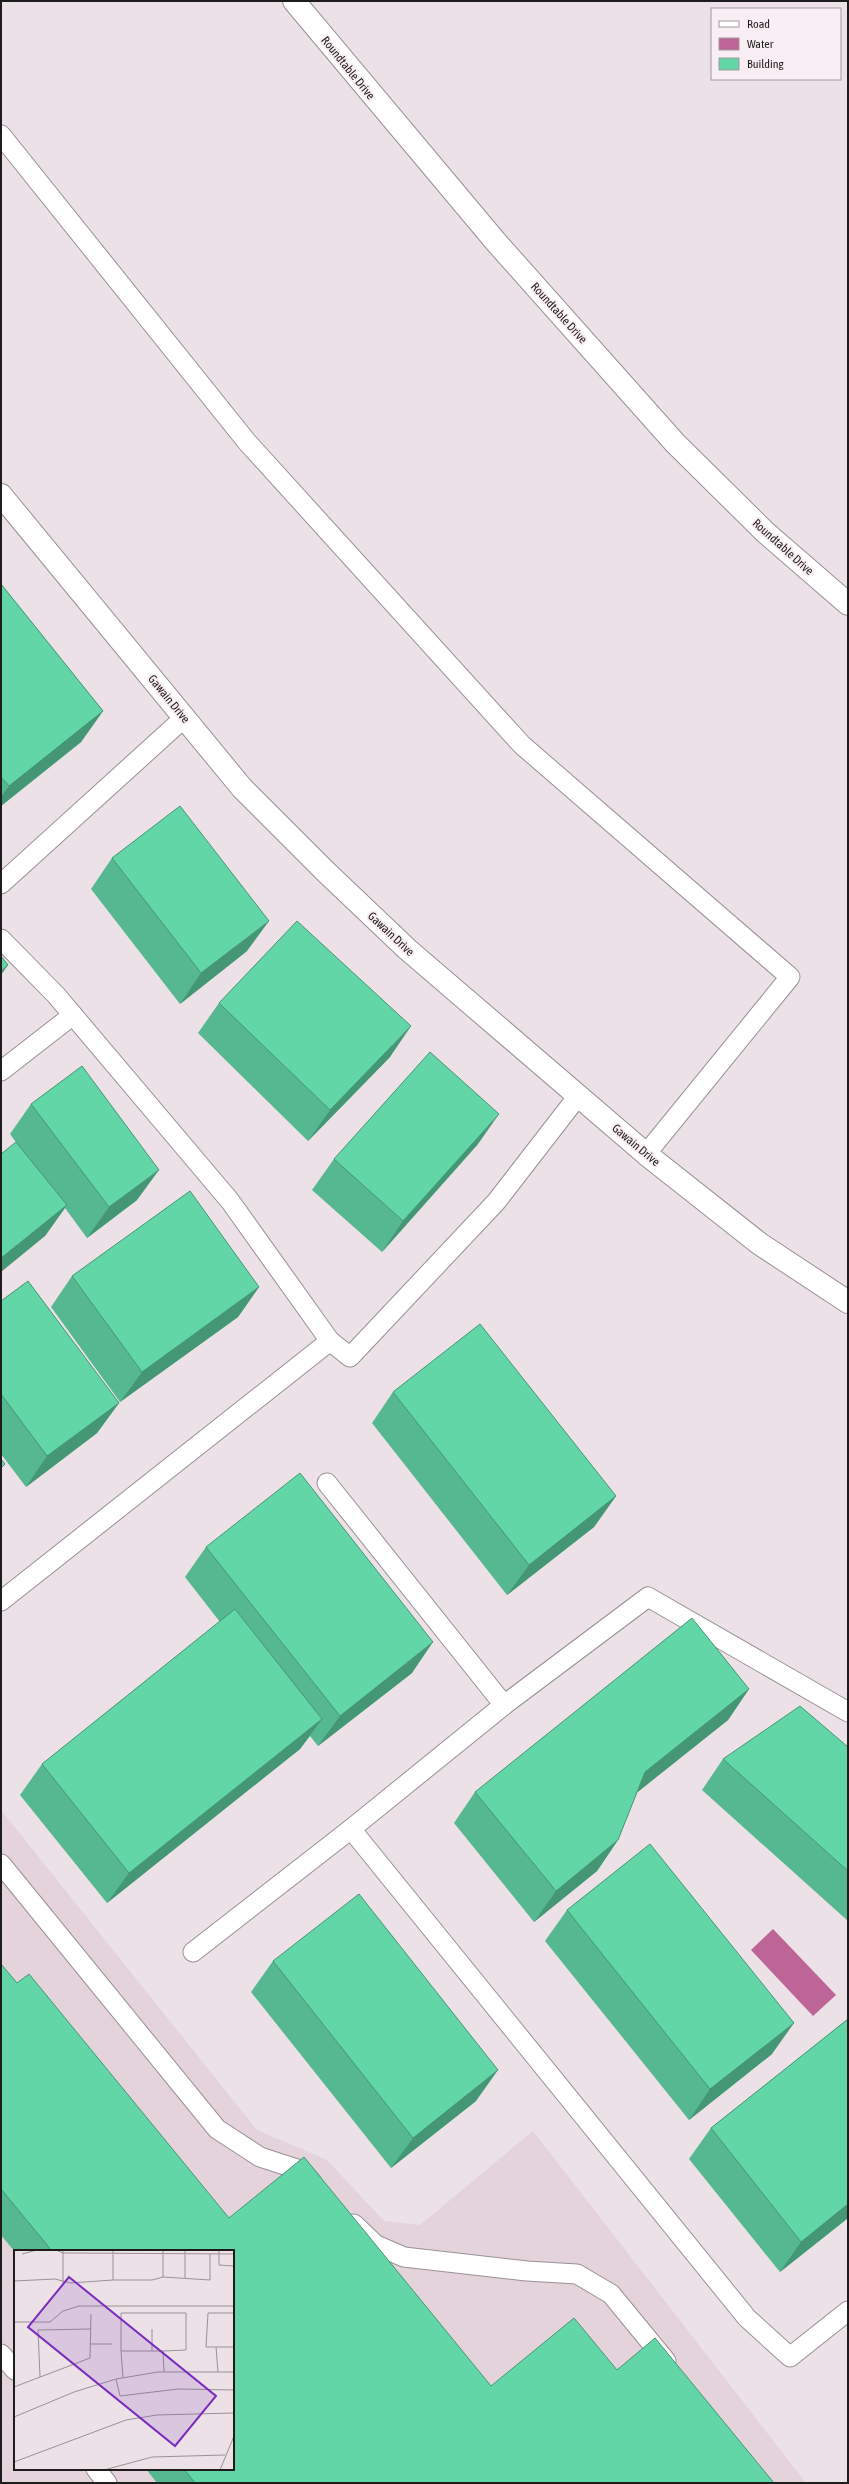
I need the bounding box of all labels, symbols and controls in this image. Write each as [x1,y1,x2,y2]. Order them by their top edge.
legend [711,8,841,80]
text: Road [747,17,770,31]
street label: Roundtable Drive [318,34,378,102]
text: Water [747,37,774,51]
text: Building [747,57,785,71]
street label: Roundtable Drive [528,280,590,346]
street label: Roundtable Drive [750,516,816,578]
street label: Gawain Drive [145,672,193,726]
street label: Gawain Drive [365,909,417,959]
street label: Gawain Drive [609,1121,663,1169]
inset map [14,2250,234,2470]

